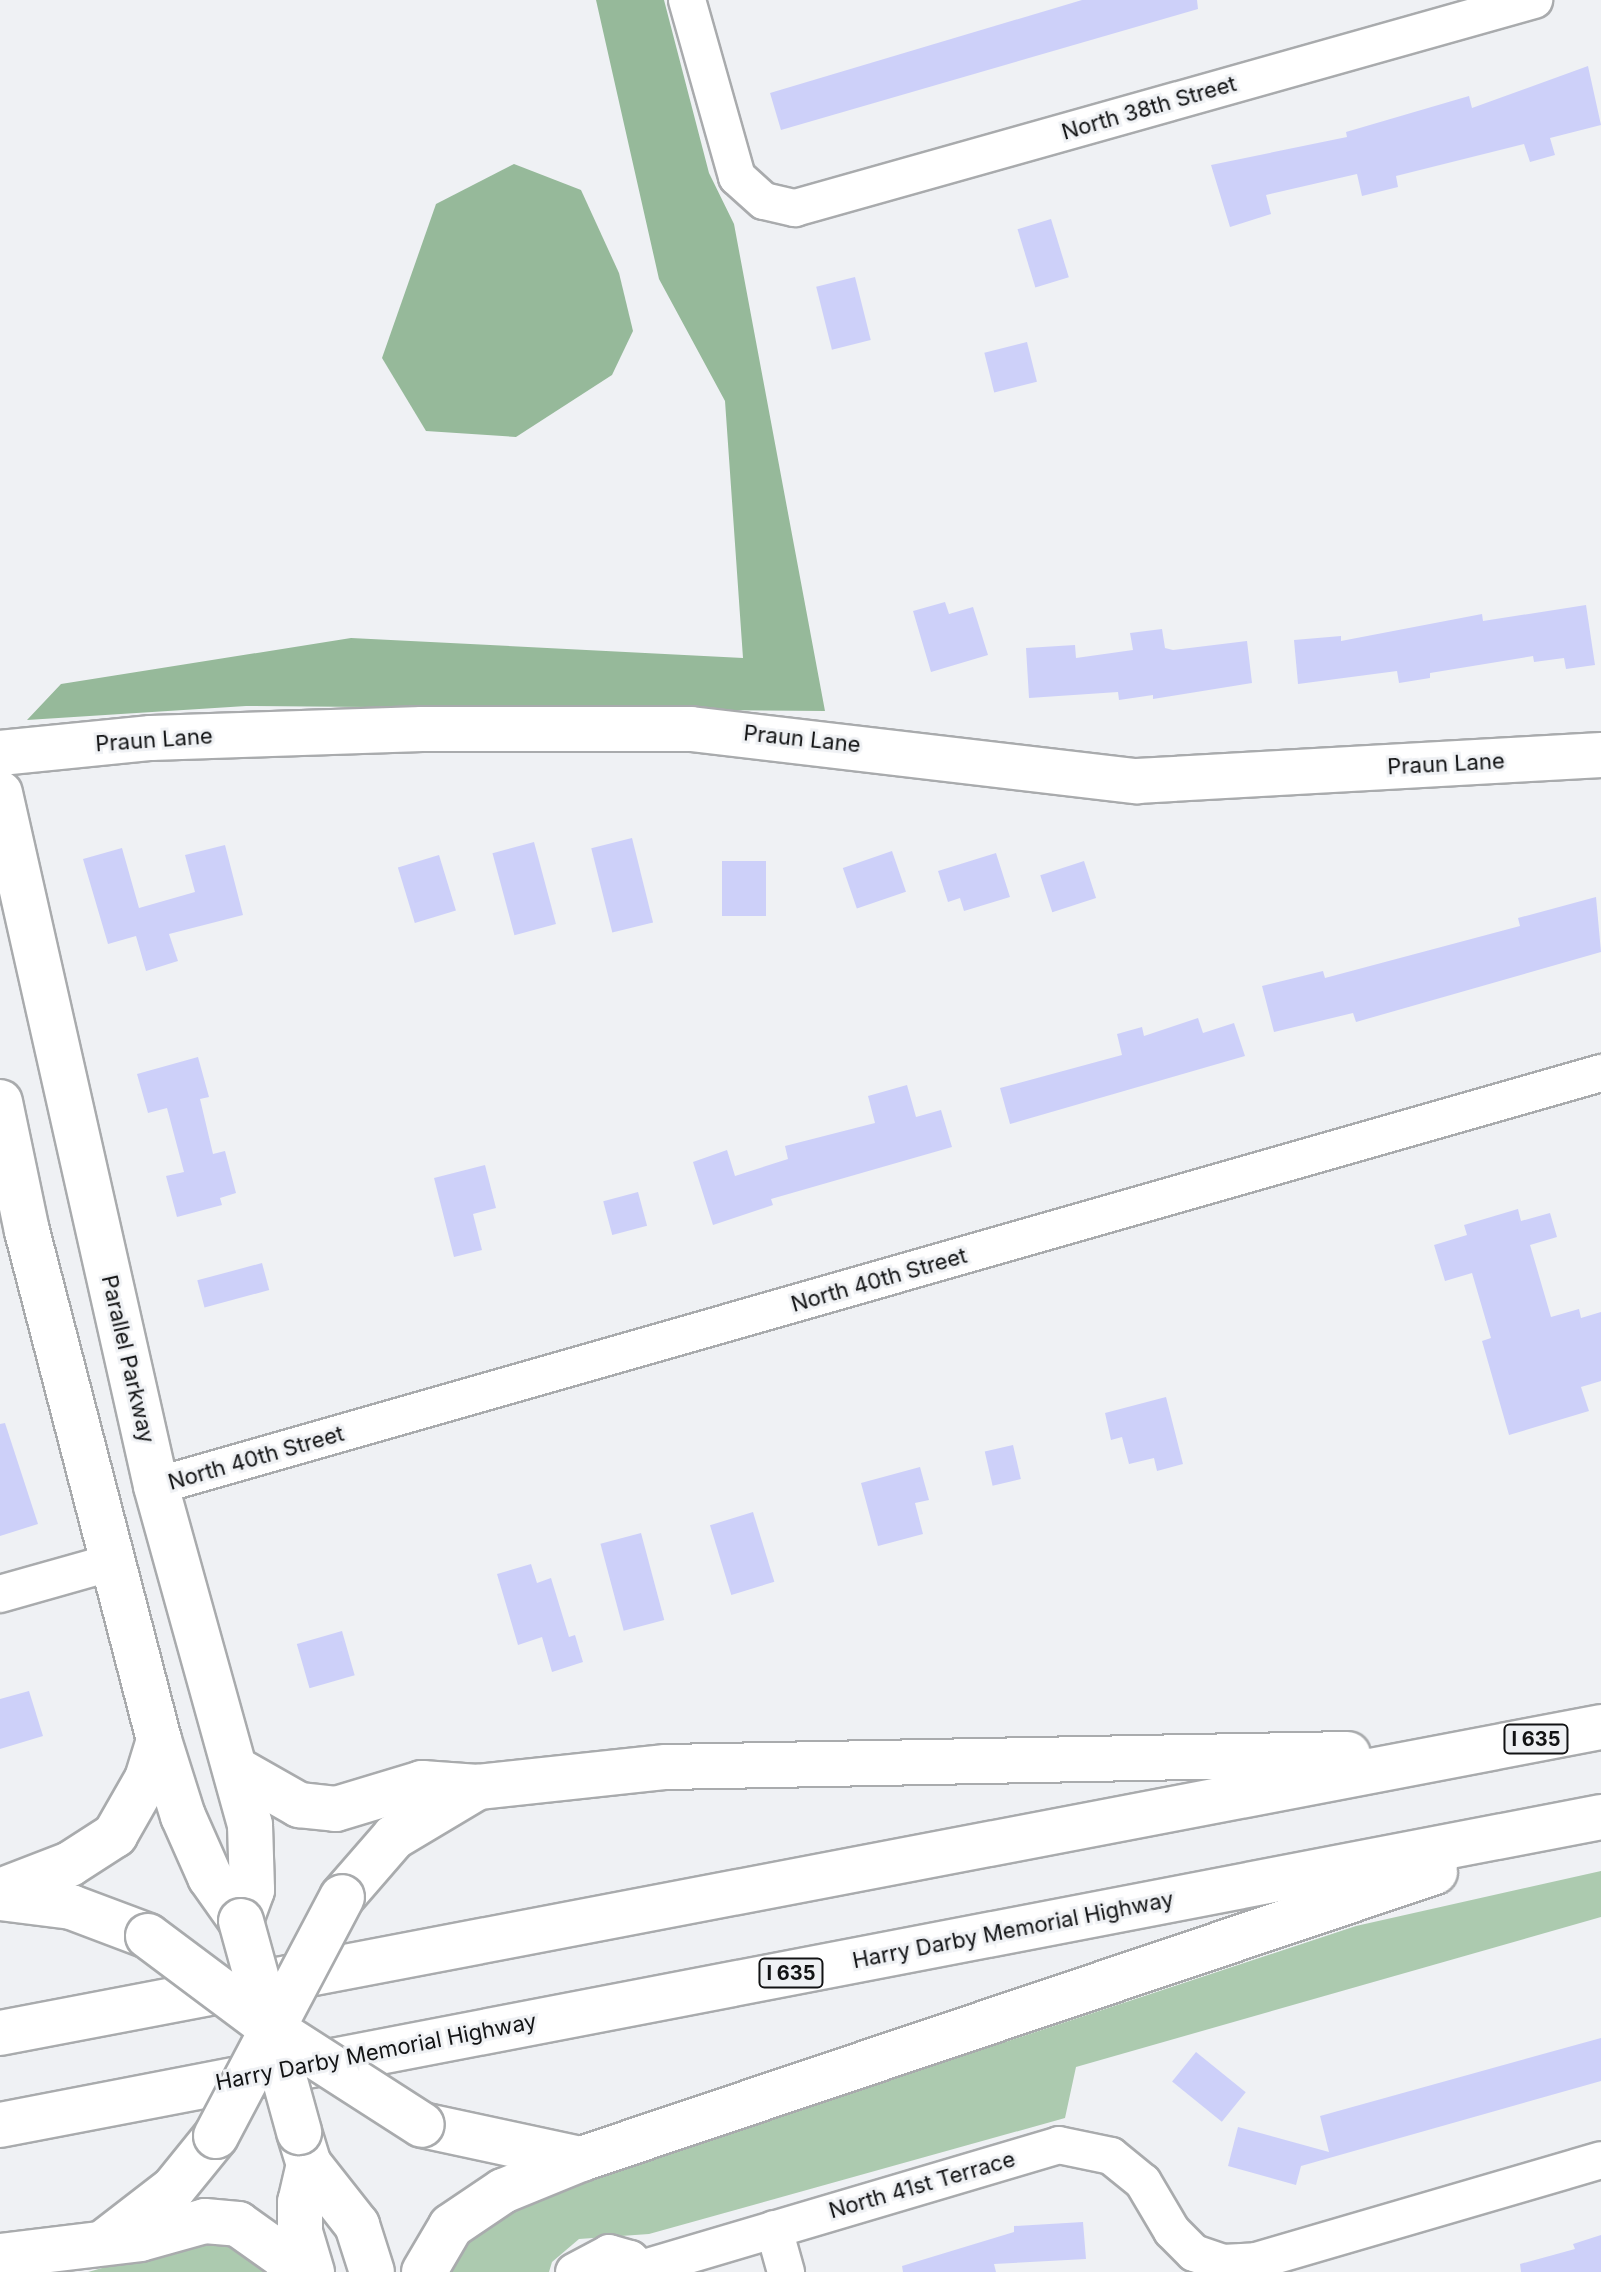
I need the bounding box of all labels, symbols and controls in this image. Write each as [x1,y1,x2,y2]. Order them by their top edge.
street label: North 38th Street [1059,70,1239,146]
street label: Praun Lane [742,720,862,758]
street label: Praun Lane [94,723,214,757]
street label: Praun Lane [1387,748,1505,780]
street label: North 40th Street [788,1242,970,1318]
street label: Parallel Parkway [96,1272,160,1446]
street label: North 40th Street [165,1420,347,1496]
road number: I 635 [1502,1723,1570,1755]
street label: Harry Darby Memorial Highway [850,1886,1176,1974]
road number: I 635 [757,1957,825,1989]
street label: Harry Darby Memorial Highway [213,2008,539,2096]
street label: North 41st Terrace [826,2146,1018,2224]

